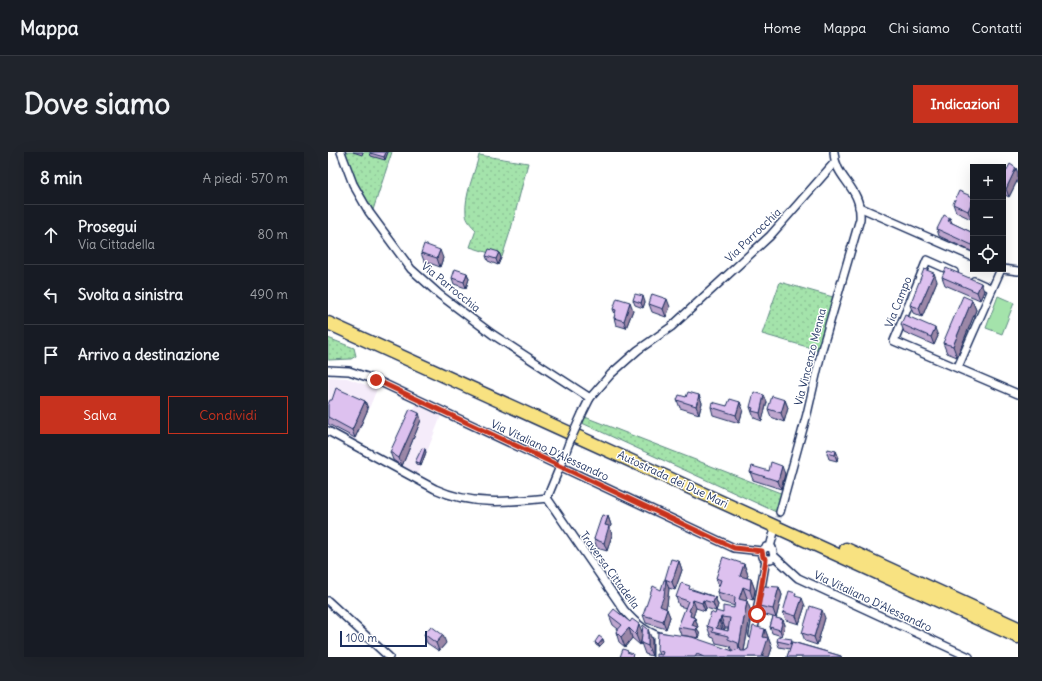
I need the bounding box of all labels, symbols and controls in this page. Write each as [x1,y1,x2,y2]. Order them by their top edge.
text: Mappa [20,16,79,40]
text: Home [763,19,801,37]
text: Mappa [823,19,866,37]
text: Chi siamo [888,19,950,37]
text: Contatti [972,19,1022,37]
button: Indicazioni [913,85,1018,123]
text: Dove siamo [24,86,170,122]
map controls [970,164,1006,272]
button: + [970,164,1006,200]
text: 8 min [40,167,82,189]
text: A piedi · 570 m [203,170,288,187]
button: − [970,200,1006,236]
street label: Via Parrocchia [722,205,784,265]
text: Prosegui [78,217,137,236]
icon: ahead [40,224,62,246]
text: 80 m [257,226,288,243]
text: Via Cittadella [78,236,155,253]
button: locate [970,236,1006,272]
street label: Via Parrocchia [419,259,483,315]
street label: Via Campo [881,274,915,330]
icon: left [40,284,62,306]
text: Svolta a sinistra [78,285,183,304]
text: 490 m [250,286,288,303]
street label: Via Vincenzo Menna [791,307,829,407]
icon: arrive [40,344,62,366]
text: Arrivo a destinazione [78,345,220,364]
route end [367,371,385,389]
button: Salva [40,396,160,434]
button: Condividi [168,396,288,434]
street label: Via Vitaliano D'Alessandro [489,416,611,484]
street label: Autostrada dei Due Mari [616,447,730,511]
street label: Traversa Cittadella [577,529,643,611]
street label: Via Vitaliano D'Alessandro [812,567,934,635]
route start [748,605,766,623]
scale bar [340,629,427,648]
text: 100 m [346,631,377,645]

